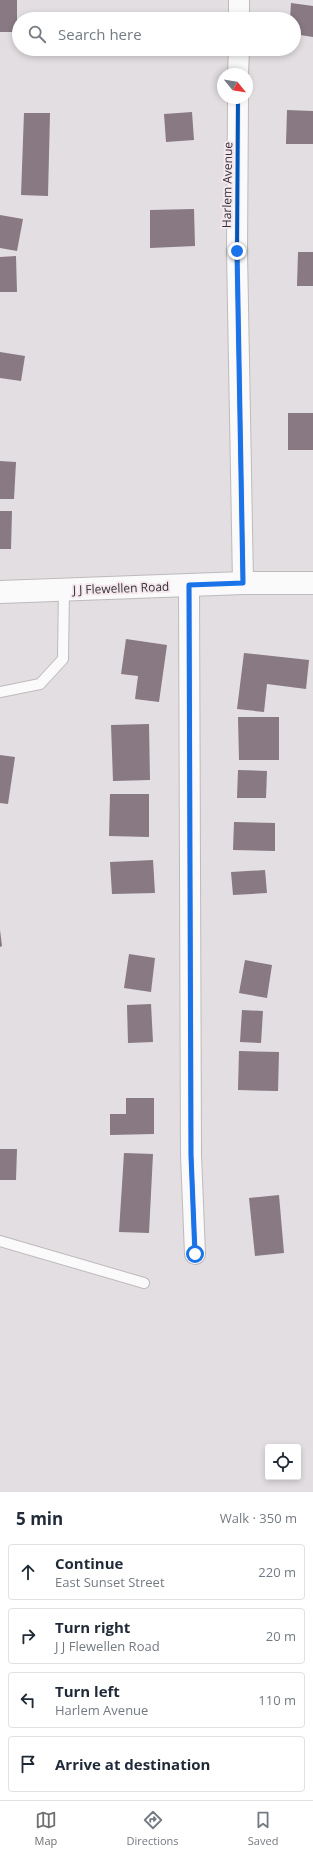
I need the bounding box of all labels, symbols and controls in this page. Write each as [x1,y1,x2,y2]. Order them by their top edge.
search box [12,12,301,56]
icon: search [26,23,48,45]
text: Search here [58,24,142,44]
north arrow [217,68,253,104]
street label: Harlem Avenue [218,142,236,228]
route end [228,242,246,260]
street label: J J Flewellen Road [71,578,170,598]
route start [186,1245,204,1263]
map controls [265,1444,301,1480]
button: locate [265,1444,301,1480]
text: 5 min [16,1507,63,1530]
text: Walk · 350 m [220,1509,297,1527]
text: Continue [55,1553,123,1573]
icon: ahead [17,1561,39,1583]
text: 220 m [258,1563,296,1581]
text: East Sunset Street [55,1573,165,1591]
text: Turn right [55,1617,130,1637]
icon: right [17,1625,39,1647]
text: 20 m [266,1627,296,1645]
text: J J Flewellen Road [55,1637,160,1655]
text: Turn left [55,1681,120,1701]
icon: left [17,1689,39,1711]
text: 110 m [258,1691,296,1709]
text: Harlem Avenue [55,1701,148,1719]
icon: arrive [17,1753,39,1775]
text: Arrive at destination [55,1754,210,1774]
tab: Map [35,1809,57,1848]
tab: Directions [127,1809,179,1848]
tab: Saved [248,1809,278,1848]

